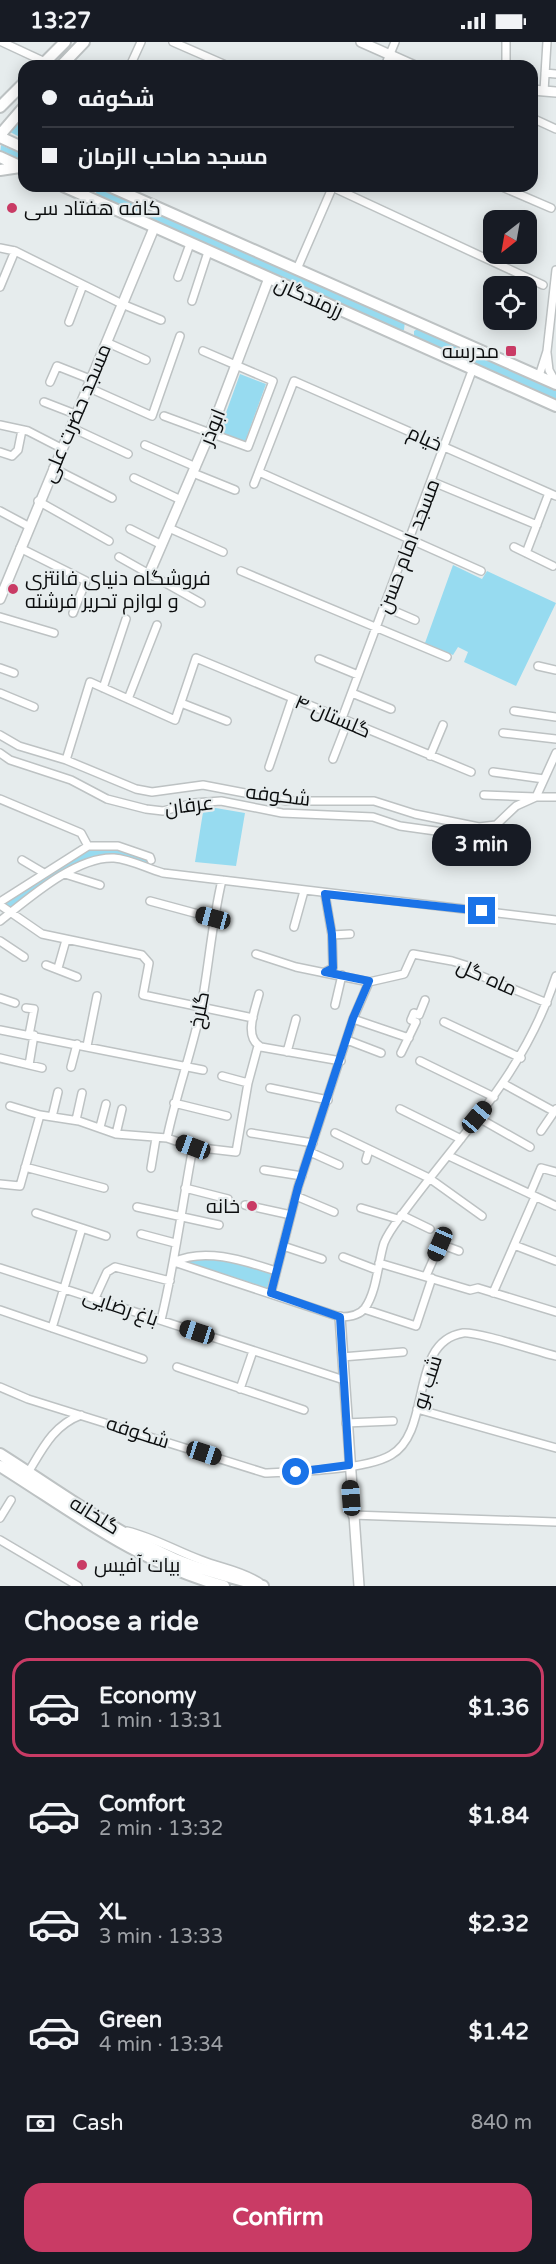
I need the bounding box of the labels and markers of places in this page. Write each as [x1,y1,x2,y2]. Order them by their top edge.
place label: کافه هفتاد سی [24,197,161,221]
marker: کافه هفتاد سی [5,201,19,215]
place label: مدرسه [442,340,499,364]
marker: مدرسه [504,344,518,358]
place label: فروشگاه دنیای فانتزی و لوازم تحریر فرشته [25,567,211,615]
marker: فروشگاه دنیای فانتزی و لوازم تحریر فرشته [6,582,20,596]
place label: خانه [206,1195,240,1219]
marker: خانه [245,1199,259,1213]
place label: بیات آفیس [94,1554,180,1578]
marker: بیات آفیس [75,1558,89,1572]

